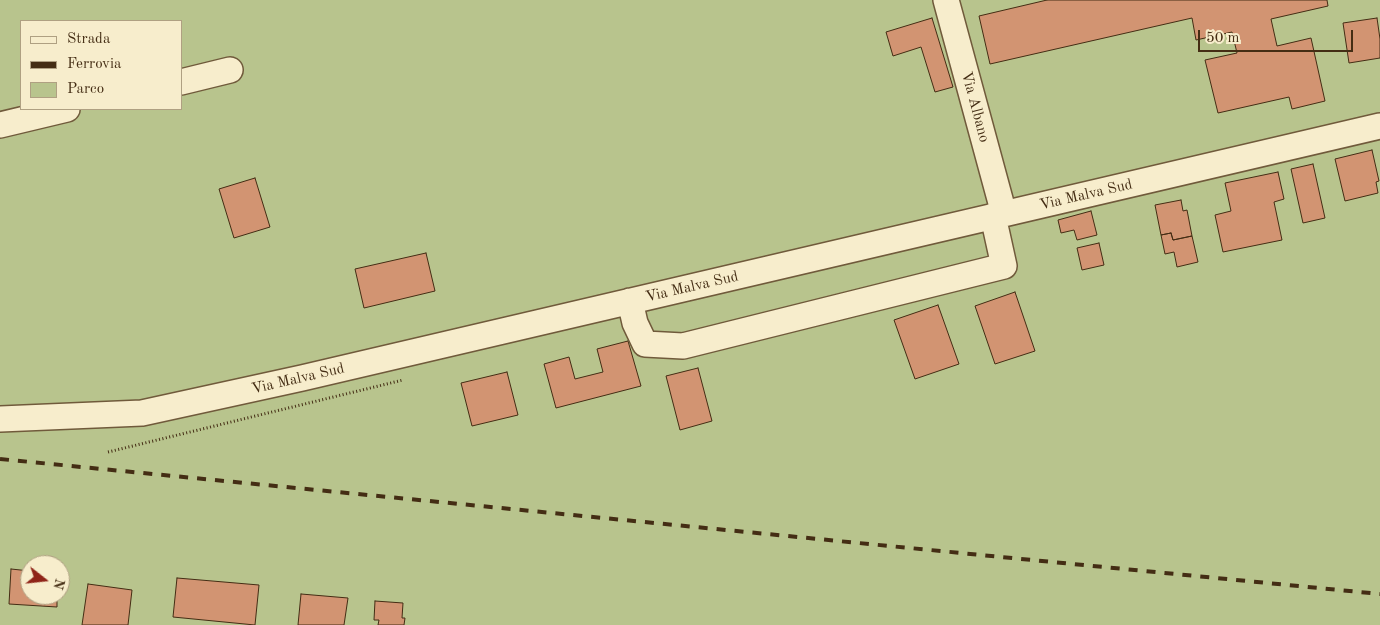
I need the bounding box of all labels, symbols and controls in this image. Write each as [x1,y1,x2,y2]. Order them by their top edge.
legend [20,20,182,110]
scale bar [1200,20,1355,52]
text: 50 m [1206,31,1240,46]
text: Strada [67,32,110,47]
text: Ferrovia [67,57,121,72]
street label: Via Albano [957,70,993,144]
text: Parco [67,82,104,97]
street label: Via Malva Sud [1038,176,1134,214]
street label: Via Malva Sud [644,268,740,306]
street label: Via Malva Sud [250,360,346,398]
north arrow [20,555,70,605]
text: N [50,577,67,591]

